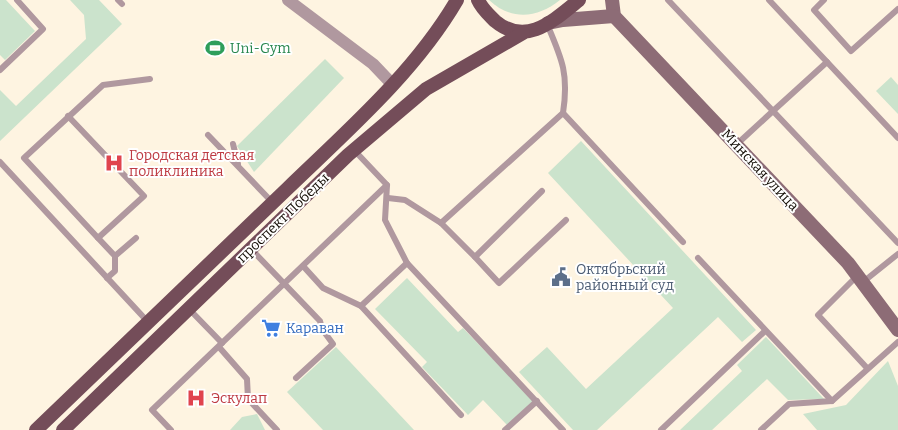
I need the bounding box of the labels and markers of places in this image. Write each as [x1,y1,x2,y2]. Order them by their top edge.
sports icon: Uni-Gym [204,37,226,59]
place label: Uni-Gym [230,40,291,57]
place label: Городская детская поликлиника [129,147,254,180]
hospital icon: Городская детская поликлиника [103,152,125,174]
place label: Октябрьский районный суд [576,261,674,294]
public building icon: Октябрьский районный суд [550,266,572,288]
supermarket icon: Караван [260,317,282,339]
place label: Караван [286,320,344,337]
hospital icon: Эскулап [185,387,207,409]
place label: Эскулап [211,390,267,407]

